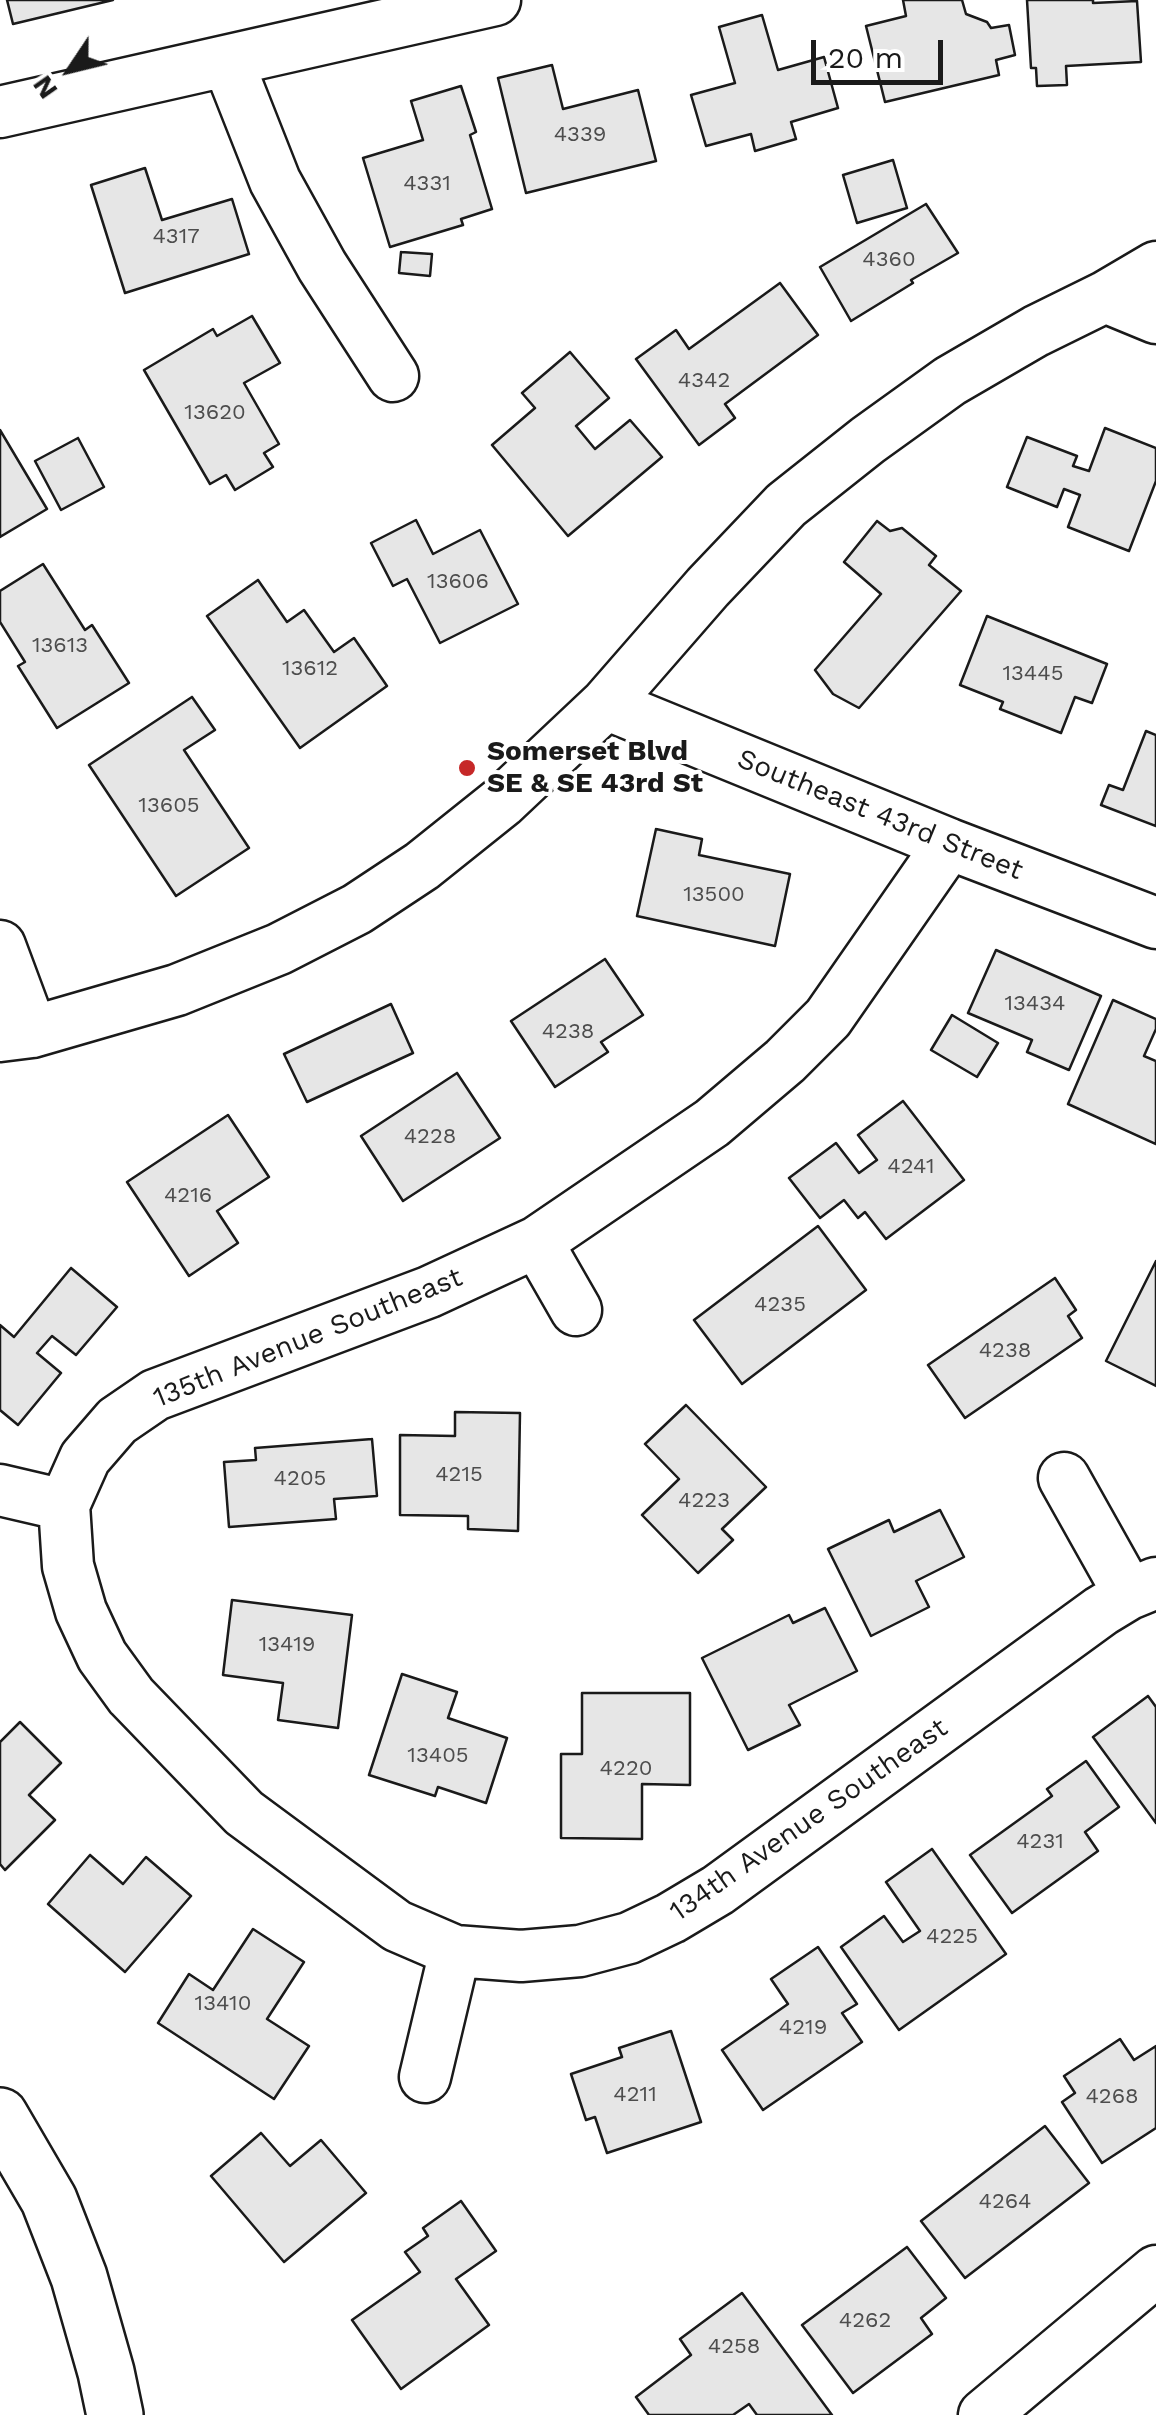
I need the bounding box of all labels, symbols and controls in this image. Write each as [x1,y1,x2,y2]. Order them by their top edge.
north arrow [20,20,120,120]
scale bar [816,20,948,82]
text: 20 m [828,40,903,75]
text: N [26,70,64,105]
house number: 4339 [554,122,606,148]
house number: 4331 [403,171,451,197]
house number: 4317 [152,224,200,250]
house number: 4360 [862,247,916,273]
house number: 4342 [678,368,730,394]
house number: 13620 [184,400,246,426]
house number: 13606 [427,569,489,595]
house number: 13613 [32,633,88,659]
house number: 13612 [282,656,338,682]
house number: 13445 [1002,661,1064,687]
place label: Somerset Blvd SE & SE 43rd St [487,735,703,801]
street label: Southeast 43rd Street [732,742,1028,888]
marker: Somerset Blvd SE & SE 43rd St [456,757,478,779]
house number: 13605 [138,793,200,819]
house number: 13500 [683,882,745,908]
house number: 13434 [1004,991,1066,1017]
house number: 4238 [542,1019,594,1045]
house number: 4228 [404,1124,456,1150]
house number: 4241 [887,1154,935,1180]
house number: 4216 [164,1183,212,1209]
street label: 135th Avenue Southeast [149,1261,467,1415]
house number: 4235 [754,1292,806,1318]
house number: 4238 [979,1338,1031,1364]
house number: 4215 [435,1462,483,1488]
house number: 4205 [274,1466,326,1492]
house number: 4223 [678,1488,730,1514]
house number: 13419 [259,1632,315,1658]
street label: 134th Avenue Southeast [664,1711,954,1929]
house number: 13405 [407,1743,469,1769]
house number: 4220 [600,1756,652,1782]
house number: 4231 [1016,1829,1064,1855]
house number: 4225 [926,1924,978,1950]
house number: 13410 [195,1991,251,2017]
house number: 4219 [779,2015,827,2041]
house number: 4211 [613,2082,657,2108]
house number: 4268 [1085,2084,1139,2110]
house number: 4264 [978,2189,1032,2215]
house number: 4262 [839,2308,891,2334]
house number: 4258 [708,2334,760,2360]

